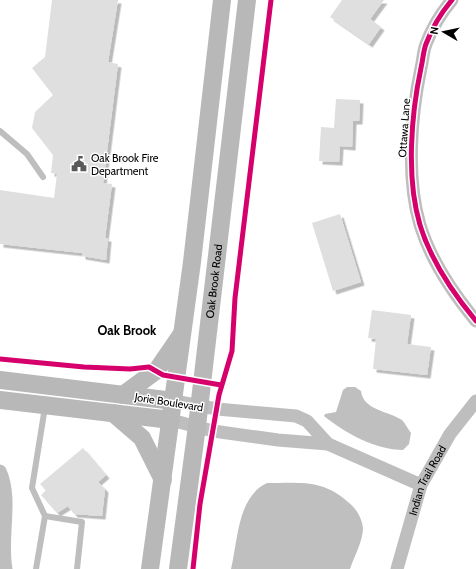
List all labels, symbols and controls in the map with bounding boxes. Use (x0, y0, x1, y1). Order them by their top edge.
north arrow (424, 12, 464, 52)
text: N (427, 25, 442, 35)
street label: Ottawa Lane (395, 98, 413, 158)
place label: Oak Brook Fire Department (91, 151, 159, 178)
public building icon: Oak Brook Fire Department (70, 155, 88, 173)
street label: Oak Brook Road (203, 244, 225, 319)
district label: Oak Brook (98, 322, 157, 338)
street label: Jorie Boulevard (133, 390, 204, 414)
street label: Indian Trail Road (406, 443, 449, 517)

